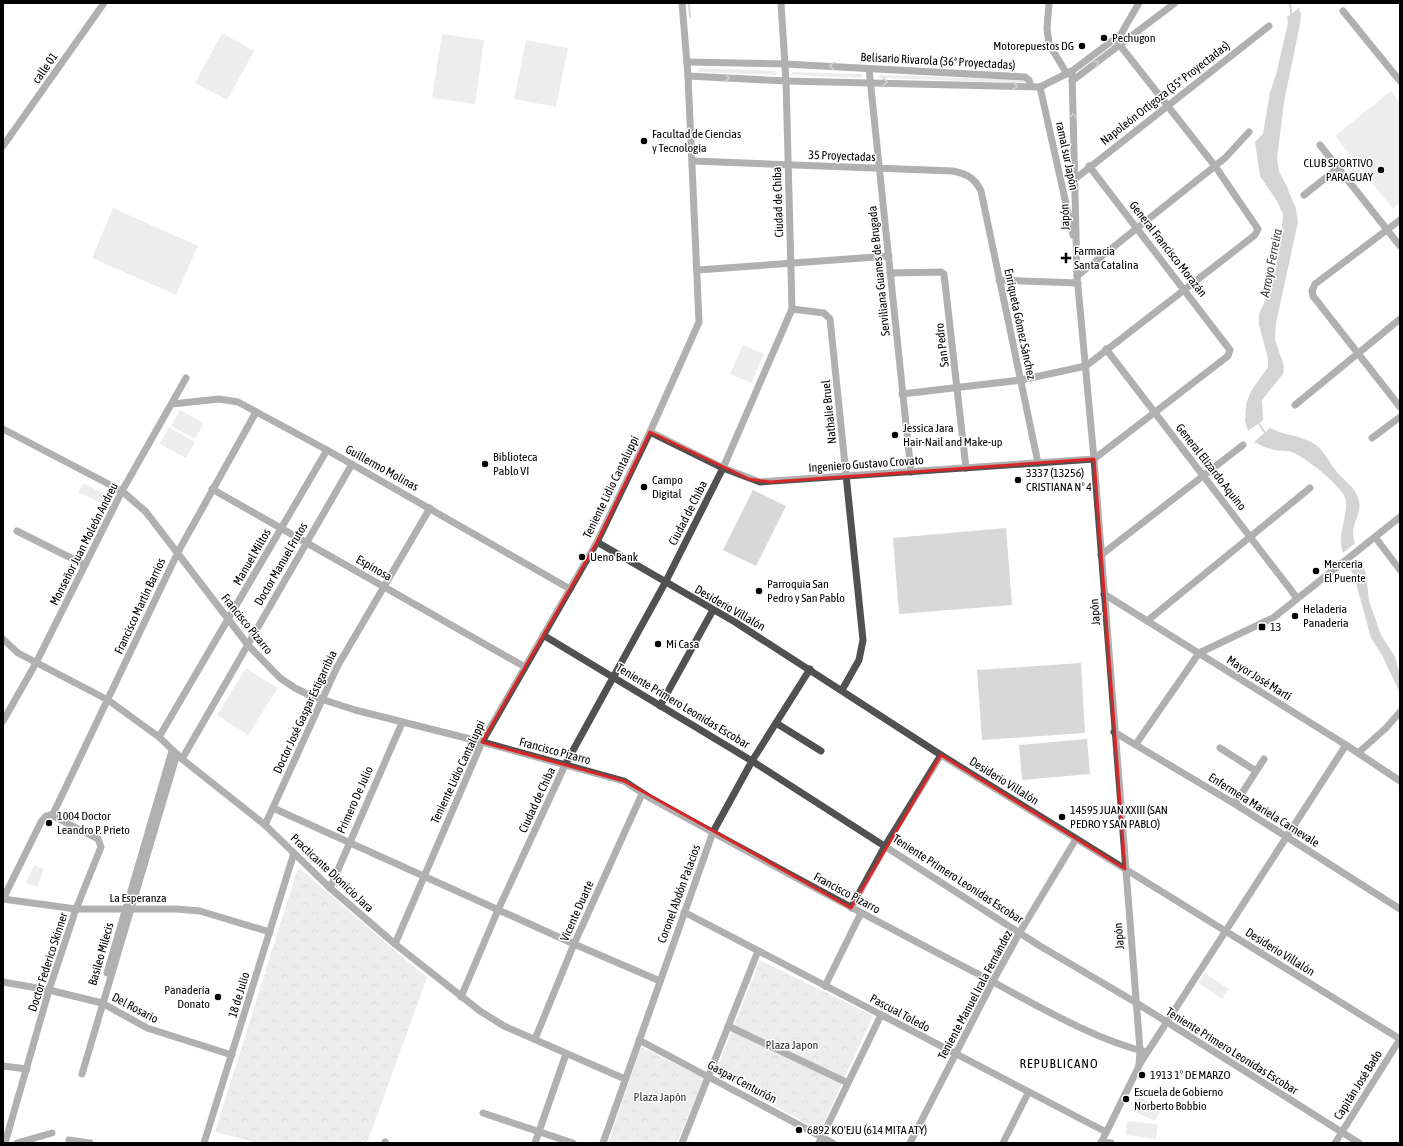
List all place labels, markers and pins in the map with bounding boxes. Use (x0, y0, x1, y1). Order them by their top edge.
place label: Pechugon (1112, 31, 1156, 45)
marker: Pechugon (1099, 33, 1109, 43)
place label: Motorepuestos DG (993, 39, 1074, 53)
marker: Motorepuestos DG (1077, 41, 1087, 51)
place label: Facultad de Ciencias y Tecnología (652, 127, 741, 155)
marker: Facultad de Ciencias y Tecnología (639, 136, 649, 146)
place label: CLUB SPORTIVO PARAGUAY (1304, 156, 1374, 184)
marker: CLUB SPORTIVO PARAGUAY (1376, 165, 1386, 175)
place label: Farmacia Santa Catalina (1074, 244, 1138, 272)
marker: Farmacia Santa Catalina (1061, 253, 1071, 263)
place label: Jessica Jara Hair-Nail and Make-up (903, 421, 1003, 449)
marker: Jessica Jara Hair-Nail and Make-up (890, 430, 900, 440)
place label: Biblioteca Pablo VI (493, 450, 537, 478)
marker: Biblioteca Pablo VI (480, 459, 490, 469)
place label: 3337 (13256) CRISTIANA Nº 4 (1026, 466, 1092, 494)
place label: Campo Digital (652, 473, 683, 501)
marker: 3337 (13256) CRISTIANA Nº 4 (1013, 475, 1023, 485)
marker: Campo Digital (639, 482, 649, 492)
place label: Ueno Bank (590, 550, 639, 564)
marker: Ueno Bank (577, 552, 587, 562)
place label: Merceria El Puente (1324, 557, 1366, 585)
marker: Merceria El Puente (1311, 566, 1321, 576)
place label: Parroquia San Pedro y San Pablo (767, 577, 845, 605)
marker: Parroquia San Pedro y San Pablo (754, 586, 764, 596)
place label: Heladeria Panaderia (1303, 602, 1349, 630)
marker: Heladeria Panaderia (1290, 611, 1300, 621)
place label: 13 (1270, 620, 1281, 634)
marker: 13 (1257, 622, 1267, 632)
place label: Mi Casa (666, 637, 699, 651)
marker: Mi Casa (653, 639, 663, 649)
place label: 14595 JUAN XXIII (SAN PEDRO Y SAN PABLO) (1070, 803, 1168, 831)
place label: 1004 Doctor Leandro P. Prieto (57, 809, 130, 837)
marker: 14595 JUAN XXIII (SAN PEDRO Y SAN PABLO) (1057, 812, 1067, 822)
marker: 1004 Doctor Leandro P. Prieto (44, 818, 54, 828)
place label: Panadería Donato (164, 983, 210, 1011)
marker: Panadería Donato (213, 992, 223, 1002)
place label: 1913 1º DE MARZO (1150, 1068, 1231, 1082)
marker: 1913 1º DE MARZO (1137, 1070, 1147, 1080)
place label: Escuela de Gobierno Norberto Bobbio (1134, 1085, 1223, 1113)
marker: Escuela de Gobierno Norberto Bobbio (1121, 1094, 1131, 1104)
place label: 6892 KO'EJU (614 MITA ATY) (807, 1123, 927, 1137)
marker: 6892 KO'EJU (614 MITA ATY) (794, 1125, 804, 1135)

